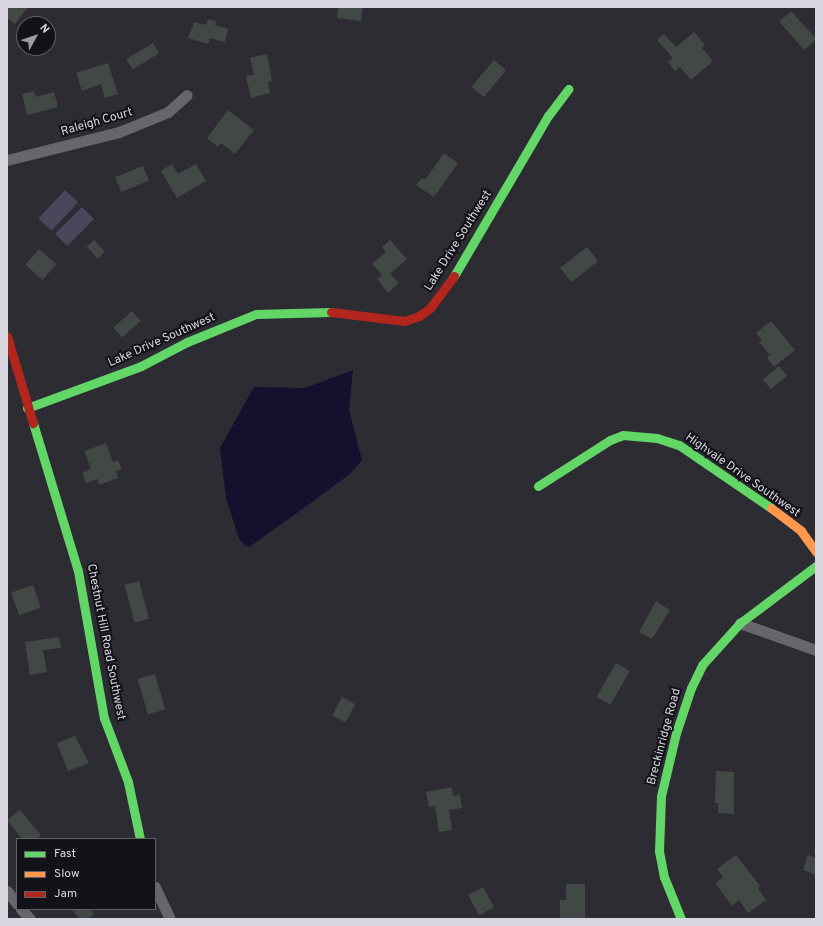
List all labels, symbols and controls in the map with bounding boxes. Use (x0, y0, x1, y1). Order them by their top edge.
north arrow (16, 16, 56, 56)
text: N (37, 21, 52, 36)
street label: Raleigh Court (59, 106, 135, 140)
street label: Lake Drive Southwest (422, 188, 496, 294)
street label: Lake Drive Southwest (106, 311, 218, 371)
street label: Highvale Drive Southwest (682, 431, 802, 521)
street label: Chestnut Hill Road Southwest (83, 563, 127, 721)
street label: Breckinridge Road (645, 687, 685, 787)
legend (16, 838, 156, 910)
text: Fast (54, 846, 76, 862)
text: Slow (54, 866, 80, 882)
text: Jam (54, 886, 77, 902)

